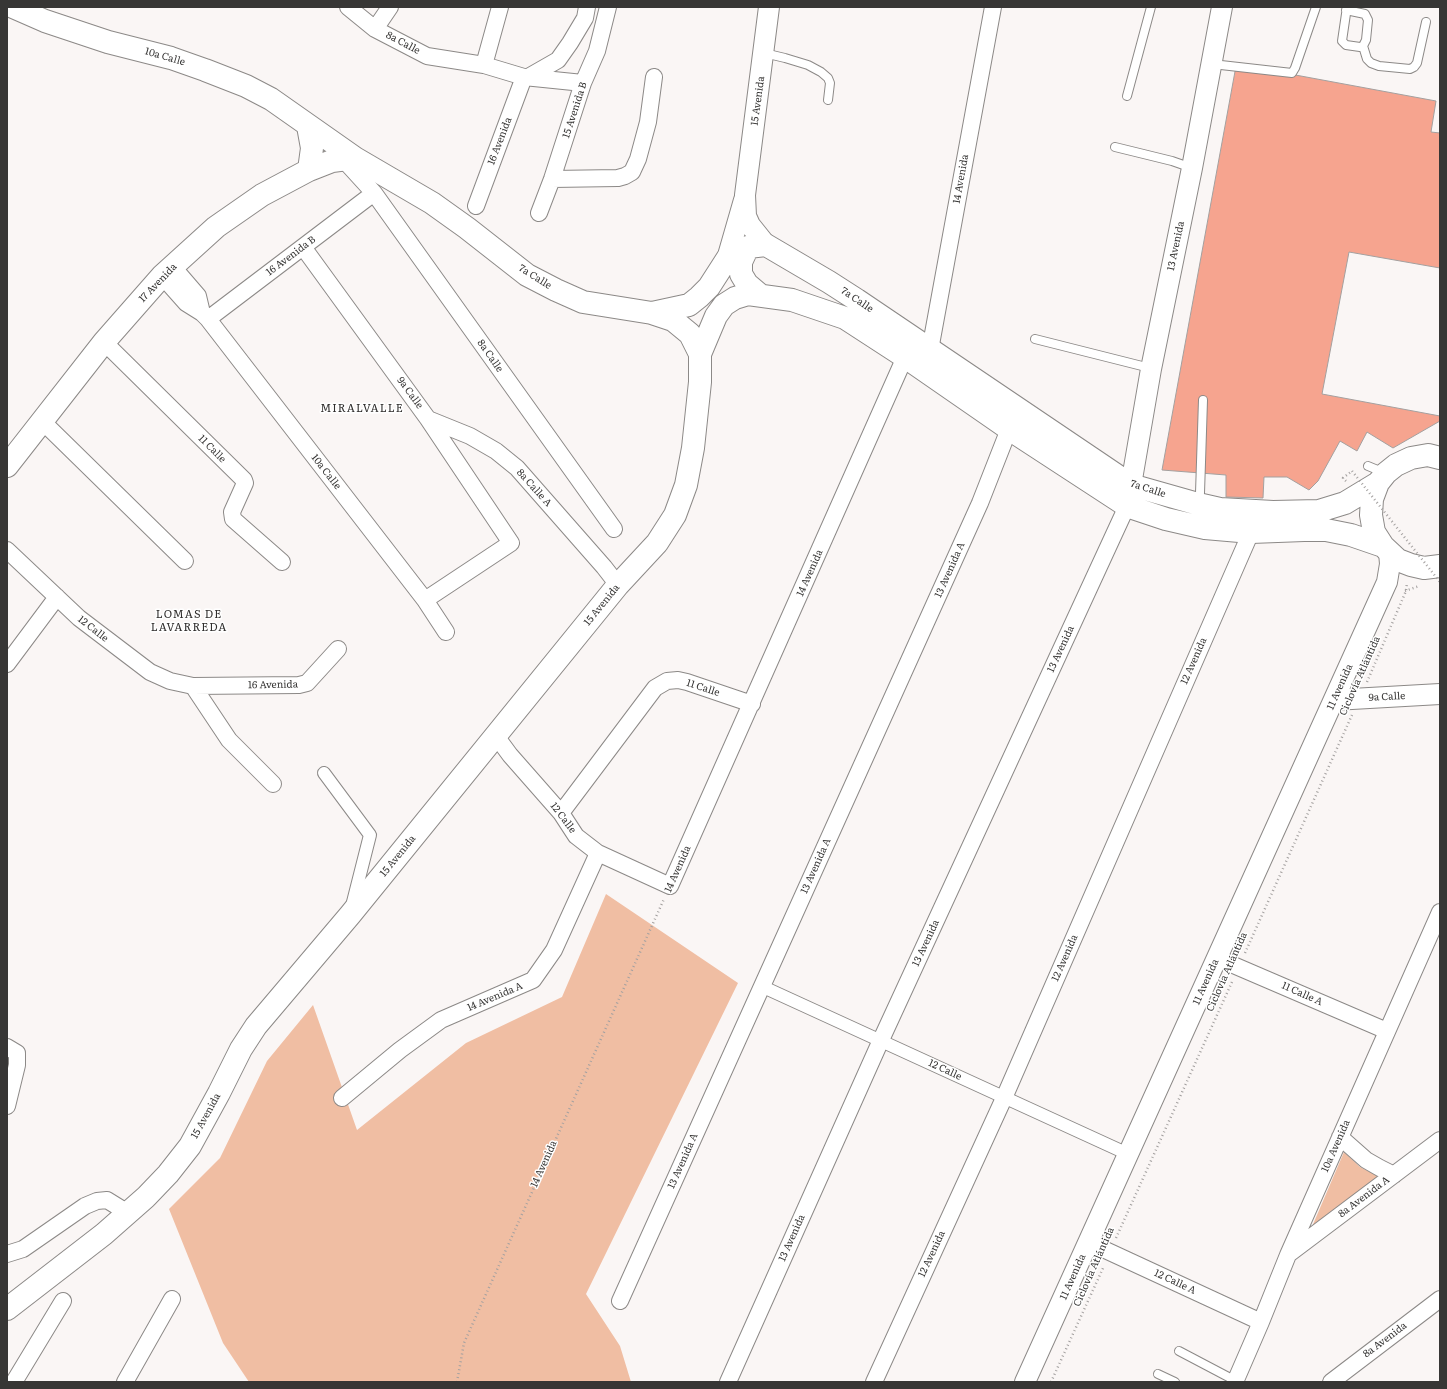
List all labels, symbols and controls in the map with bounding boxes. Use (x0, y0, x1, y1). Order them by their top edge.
street label: 8a Calle (384, 29, 422, 57)
street label: 10a Calle (143, 46, 187, 68)
street label: 15 Avenida (749, 75, 767, 127)
street label: 15 Avenida B (560, 80, 590, 140)
street label: 16 Avenida (485, 115, 515, 167)
street label: 14 Avenida (951, 153, 971, 205)
street label: 13 Avenida (1165, 220, 1187, 272)
street label: 16 Avenida B (264, 234, 318, 278)
street label: 17 Avenida (136, 261, 180, 305)
street label: 7a Calle (516, 262, 554, 292)
street label: 7a Calle (839, 285, 875, 315)
street label: 8a Calle (474, 337, 506, 375)
street label: 9a Calle (394, 375, 426, 411)
district label: MIRALVALLE (320, 402, 404, 416)
street label: 11 Calle (196, 433, 228, 465)
street label: 10a Calle (309, 452, 343, 492)
street label: 8a Calle A (514, 467, 554, 509)
street label: 7a Calle (1129, 478, 1167, 500)
street label: 13 Avenida A (932, 540, 968, 600)
street label: 14 Avenida (794, 548, 826, 598)
street label: 15 Avenida (582, 582, 622, 628)
district label: LOMAS DE LAVARREDA (151, 608, 227, 634)
street label: 12 Calle (75, 613, 111, 645)
street label: 13 Avenida (1045, 624, 1077, 674)
street label: Ciclovía Atlántida (1337, 634, 1383, 718)
street label: 12 Avenida (1178, 636, 1210, 686)
street label: 11 Avenida (1325, 662, 1355, 712)
street label: 11 Calle (685, 677, 721, 699)
street label: 16 Avenida (248, 679, 298, 691)
street label: 9a Calle (1368, 690, 1406, 704)
street label: 12 Calle (548, 800, 578, 836)
street label: 15 Avenida (378, 833, 418, 879)
street label: 13 Avenida A (798, 836, 834, 896)
street label: 14 Avenida (662, 844, 694, 894)
street label: 13 Avenida (910, 918, 942, 968)
street label: Ciclovía Atlántida (1204, 930, 1250, 1014)
street label: 12 Avenida (1049, 933, 1081, 983)
street label: 11 Avenida (1191, 957, 1221, 1007)
street label: 14 Avenida A (465, 980, 525, 1014)
street label: 11 Calle A (1280, 980, 1324, 1008)
street label: 12 Calle (927, 1057, 963, 1083)
street label: 15 Avenida (189, 1091, 223, 1141)
street label: 10a Avenida (1319, 1118, 1353, 1174)
street label: 13 Avenida A (665, 1131, 701, 1191)
street label: 14 Avenida (528, 1139, 560, 1189)
street label: 8a Avenida A (1336, 1174, 1392, 1220)
street label: 13 Avenida (776, 1213, 808, 1263)
street label: Ciclovía Atlántida (1071, 1225, 1117, 1309)
street label: 12 Avenida (916, 1229, 948, 1279)
street label: 11 Avenida (1058, 1252, 1088, 1302)
street label: 12 Calle A (1152, 1267, 1198, 1297)
street label: 8a Avenida (1361, 1320, 1409, 1360)

